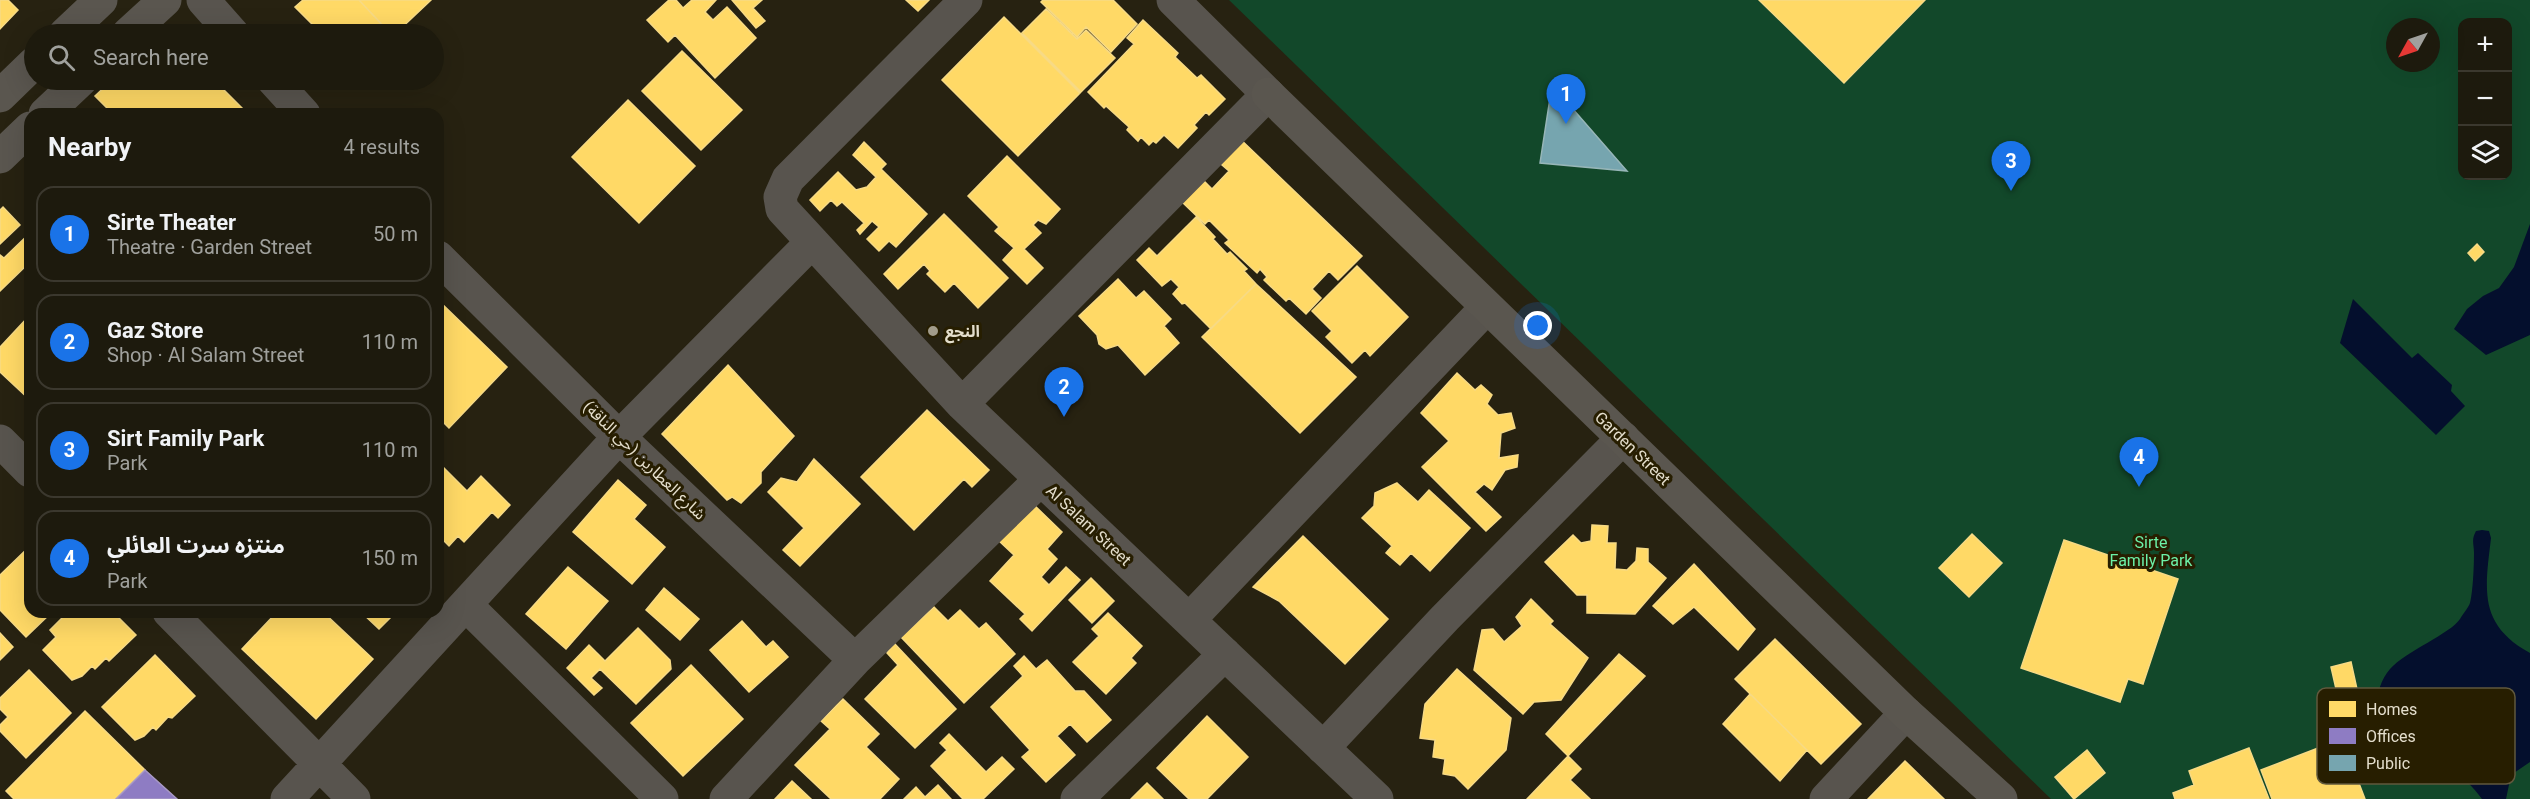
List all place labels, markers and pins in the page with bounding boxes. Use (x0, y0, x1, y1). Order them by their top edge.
pin: 1 (1546, 74, 1586, 124)
pin: 3 (1992, 142, 2030, 191)
place label: النجع (945, 322, 980, 344)
marker: النجع (926, 324, 940, 338)
pin: 2 (1044, 368, 1084, 417)
pin: 4 (2120, 438, 2158, 487)

